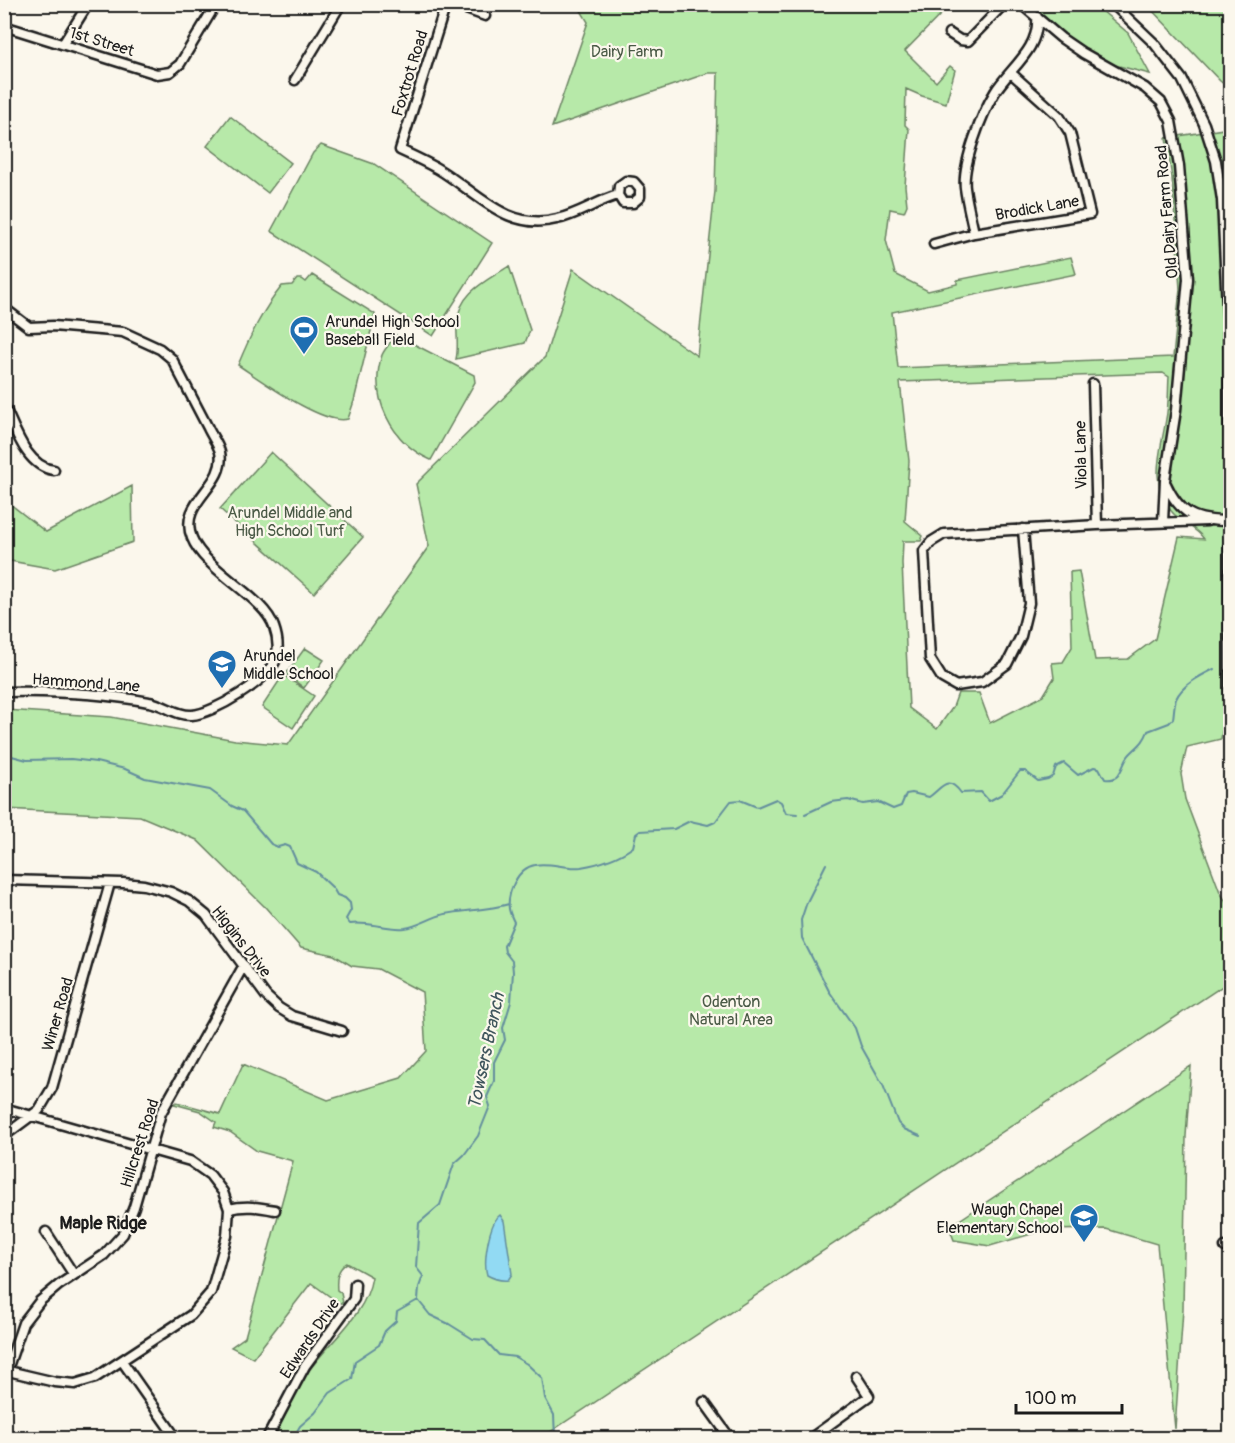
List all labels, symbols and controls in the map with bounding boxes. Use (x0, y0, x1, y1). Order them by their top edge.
street label: 1st Street (67, 23, 137, 61)
street label: Foxtrot Road (387, 28, 432, 119)
park label: Dairy Farm (591, 42, 663, 62)
street label: Old Dairy Farm Road (1151, 144, 1183, 280)
street label: Brodick Lane (994, 191, 1081, 225)
place label: Arundel High School Baseball Field (325, 312, 459, 350)
sports icon: Arundel High School Baseball Field (288, 314, 320, 356)
street label: Viola Lane (1070, 420, 1092, 489)
park label: Arundel Middle and High School Turf (227, 503, 353, 541)
place label: Arundel Middle School (243, 646, 334, 684)
school or university icon: Arundel Middle School (206, 648, 238, 690)
street label: Hammond Lane (32, 669, 140, 697)
street label: Higgins Drive (207, 902, 275, 981)
street label: Winer Road (38, 975, 78, 1053)
water label: Towsers Branch (463, 989, 510, 1111)
park label: Odenton Natural Area (689, 992, 773, 1030)
street label: Hillcrest Road (116, 1096, 164, 1190)
place label: Waugh Chapel Elementary School (937, 1200, 1063, 1238)
school or university icon: Waugh Chapel Elementary School (1068, 1202, 1100, 1244)
district label: Maple Ridge (59, 1212, 148, 1235)
street label: Edwards Drive (276, 1295, 344, 1382)
scale bar (1016, 1377, 1122, 1415)
text: 100 m (1025, 1387, 1077, 1410)

